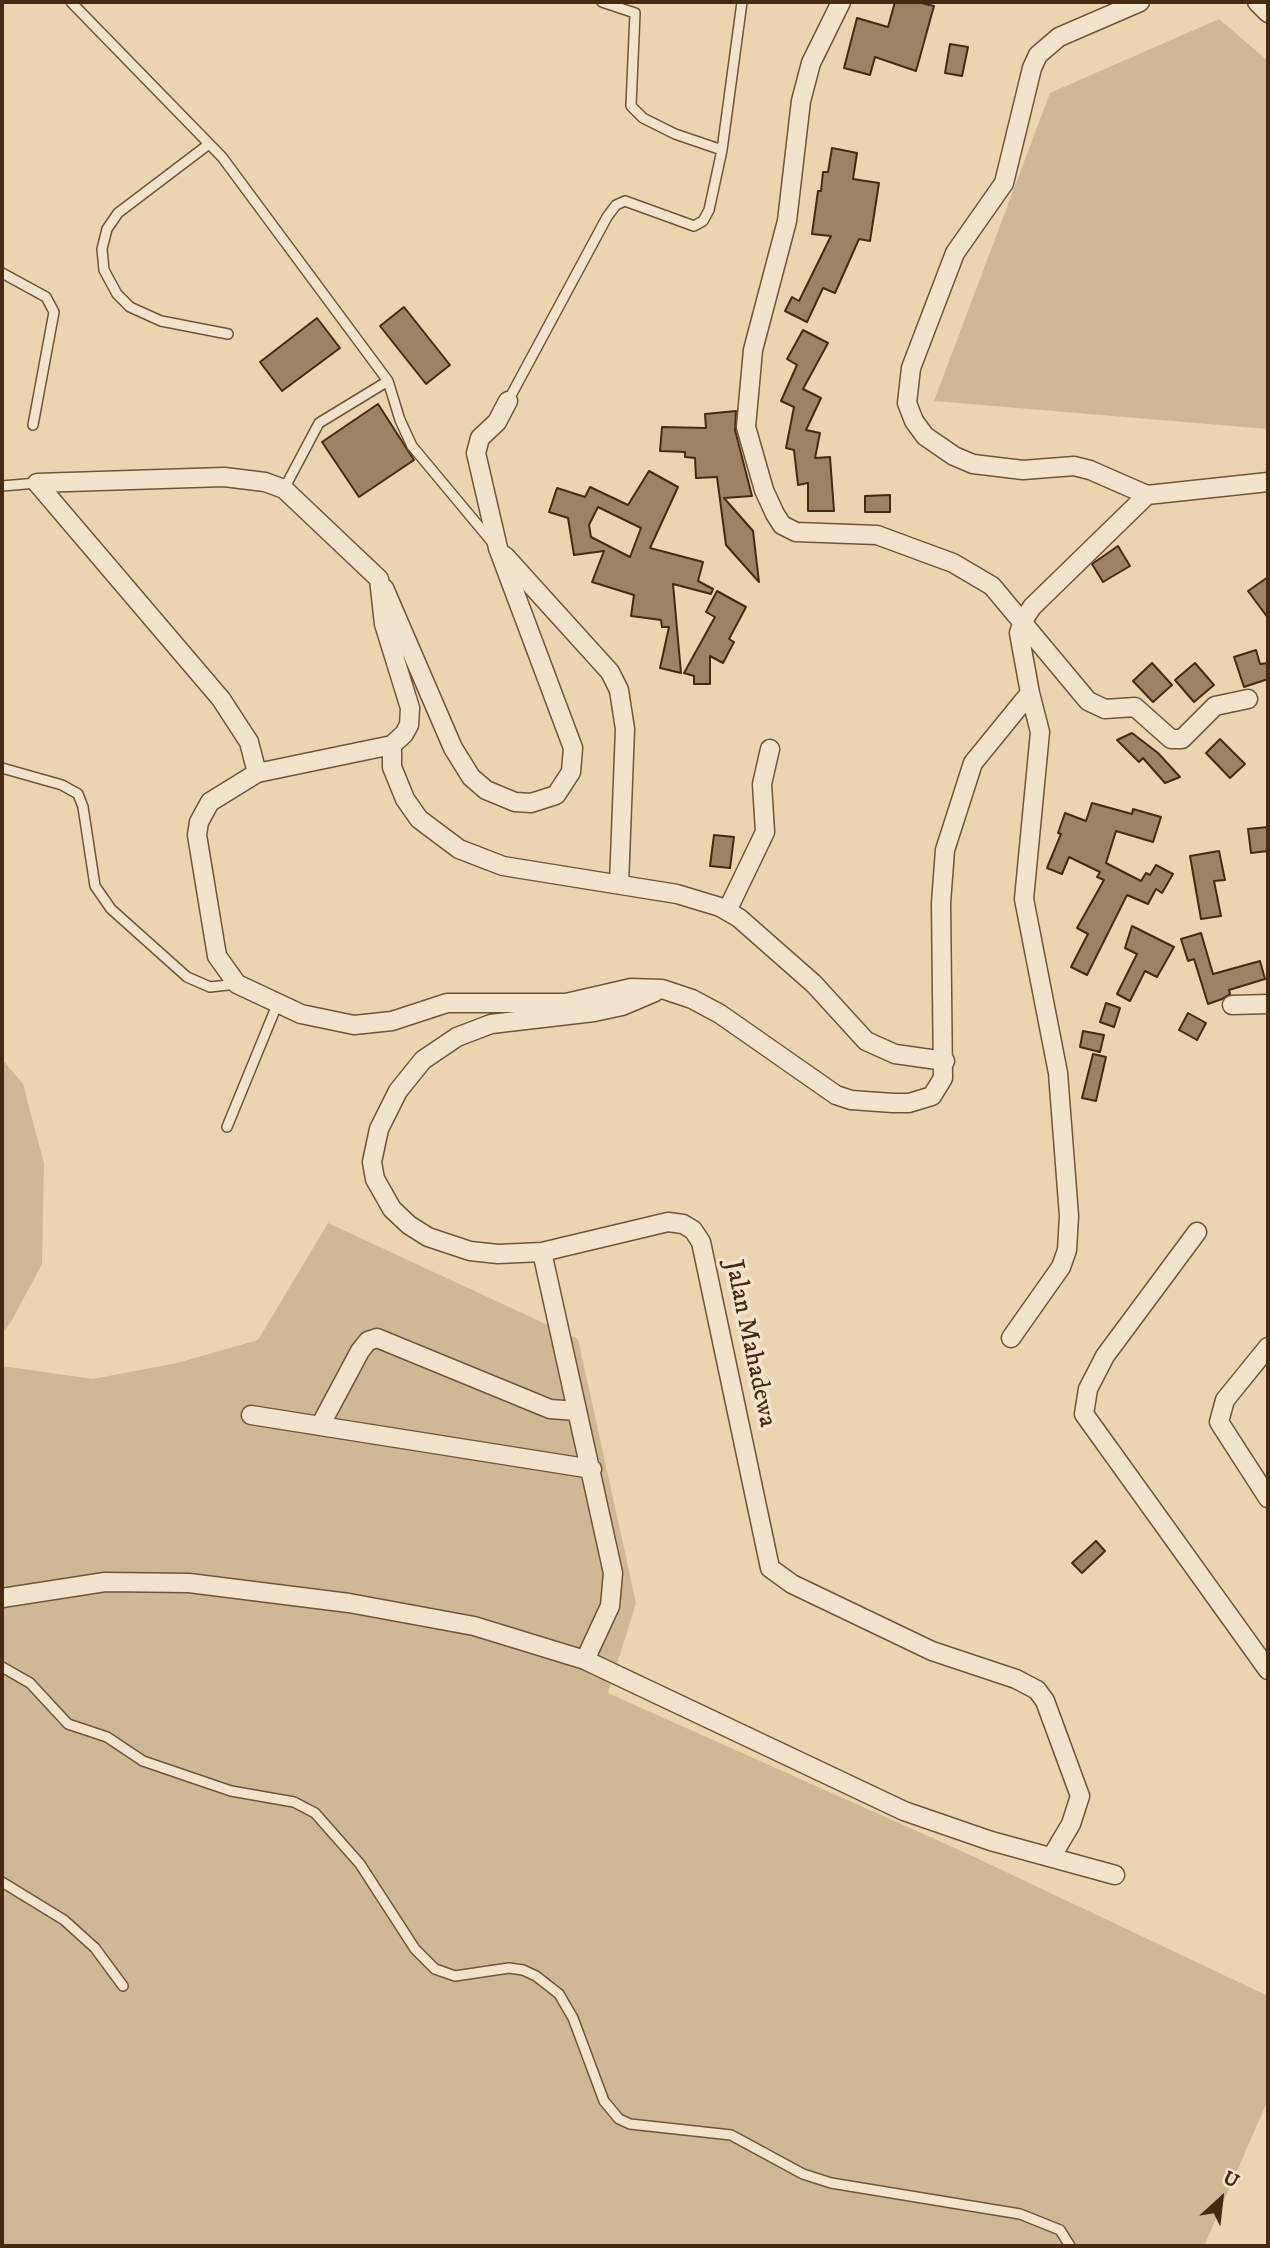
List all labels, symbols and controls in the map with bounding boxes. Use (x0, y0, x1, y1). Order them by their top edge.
street label: Jalan Mahadewa (716, 1258, 782, 1430)
north arrow (1186, 2164, 1256, 2234)
text: U (1219, 2166, 1243, 2193)

